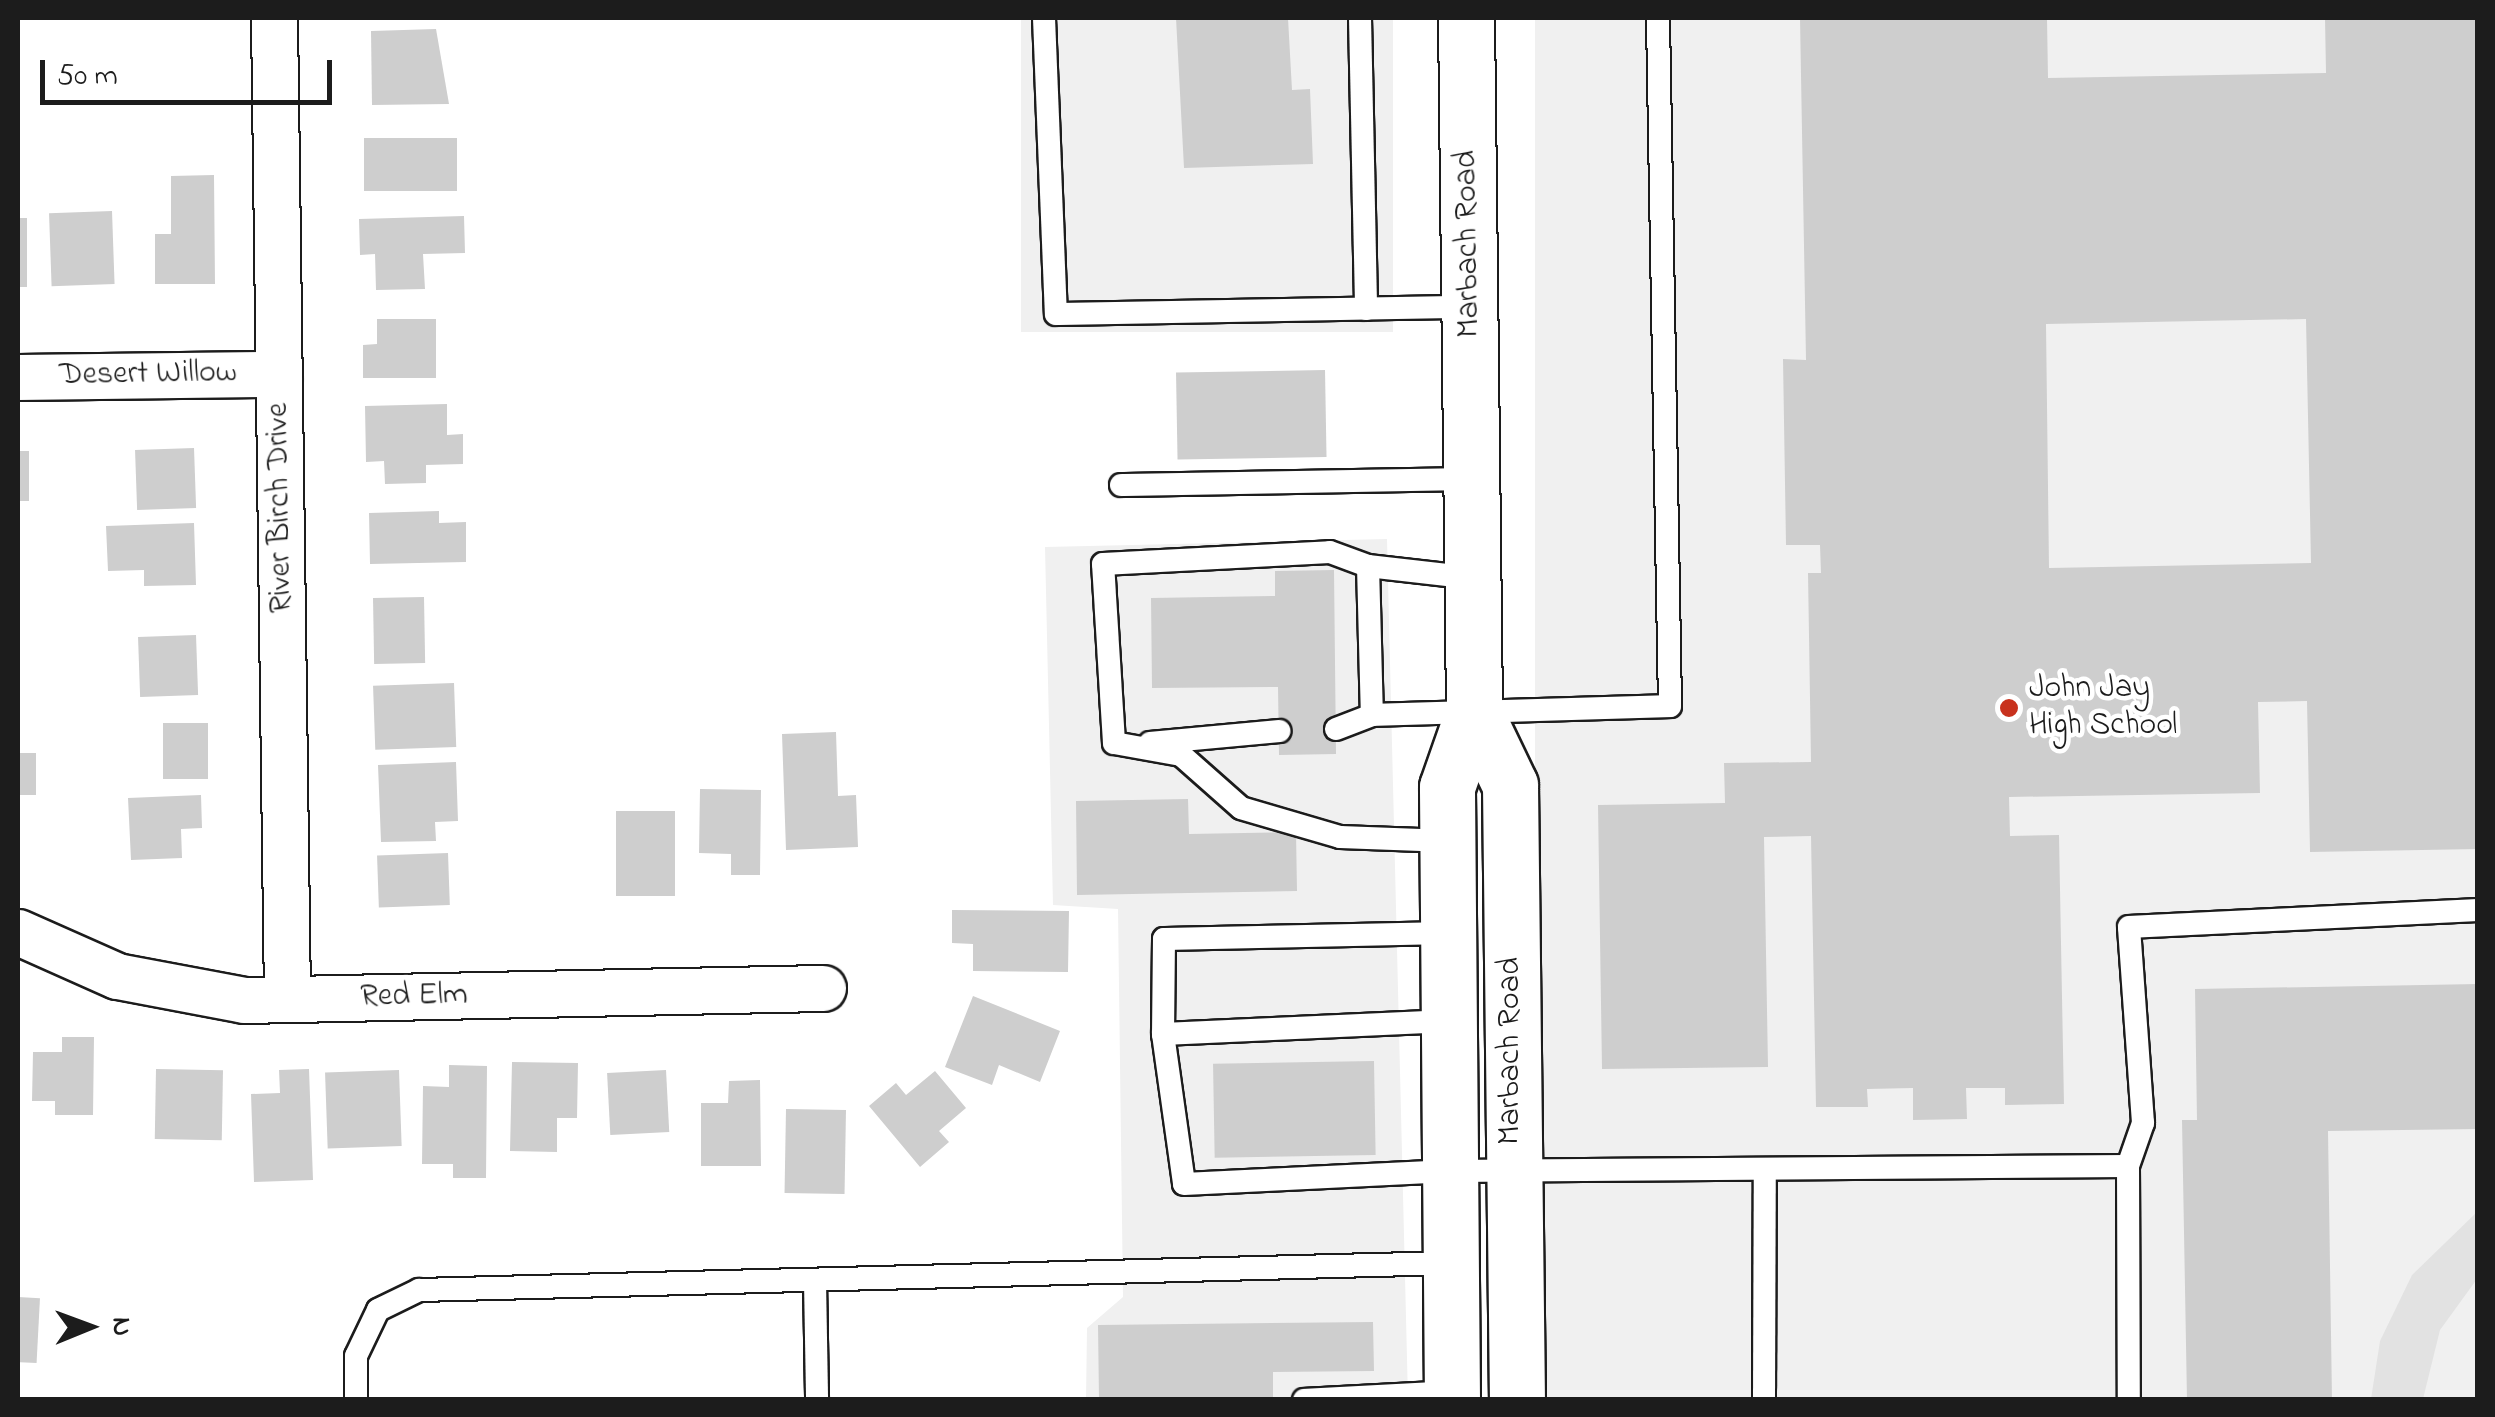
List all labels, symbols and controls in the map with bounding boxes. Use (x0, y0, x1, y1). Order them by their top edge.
scale bar (45, 40, 338, 102)
text: 50 m (57, 55, 118, 99)
street label: Marbach Road (1448, 150, 1490, 338)
street label: Desert Willow (59, 354, 237, 396)
street label: River Birch Drive (260, 402, 302, 614)
place label: John Jay High School (2029, 671, 2177, 746)
marker: John Jay High School (1998, 697, 2020, 719)
street label: Marbach Road (1492, 957, 1530, 1145)
street label: Red Elm (360, 977, 468, 1017)
north arrow (40, 1277, 140, 1377)
text: N (100, 1317, 141, 1336)

